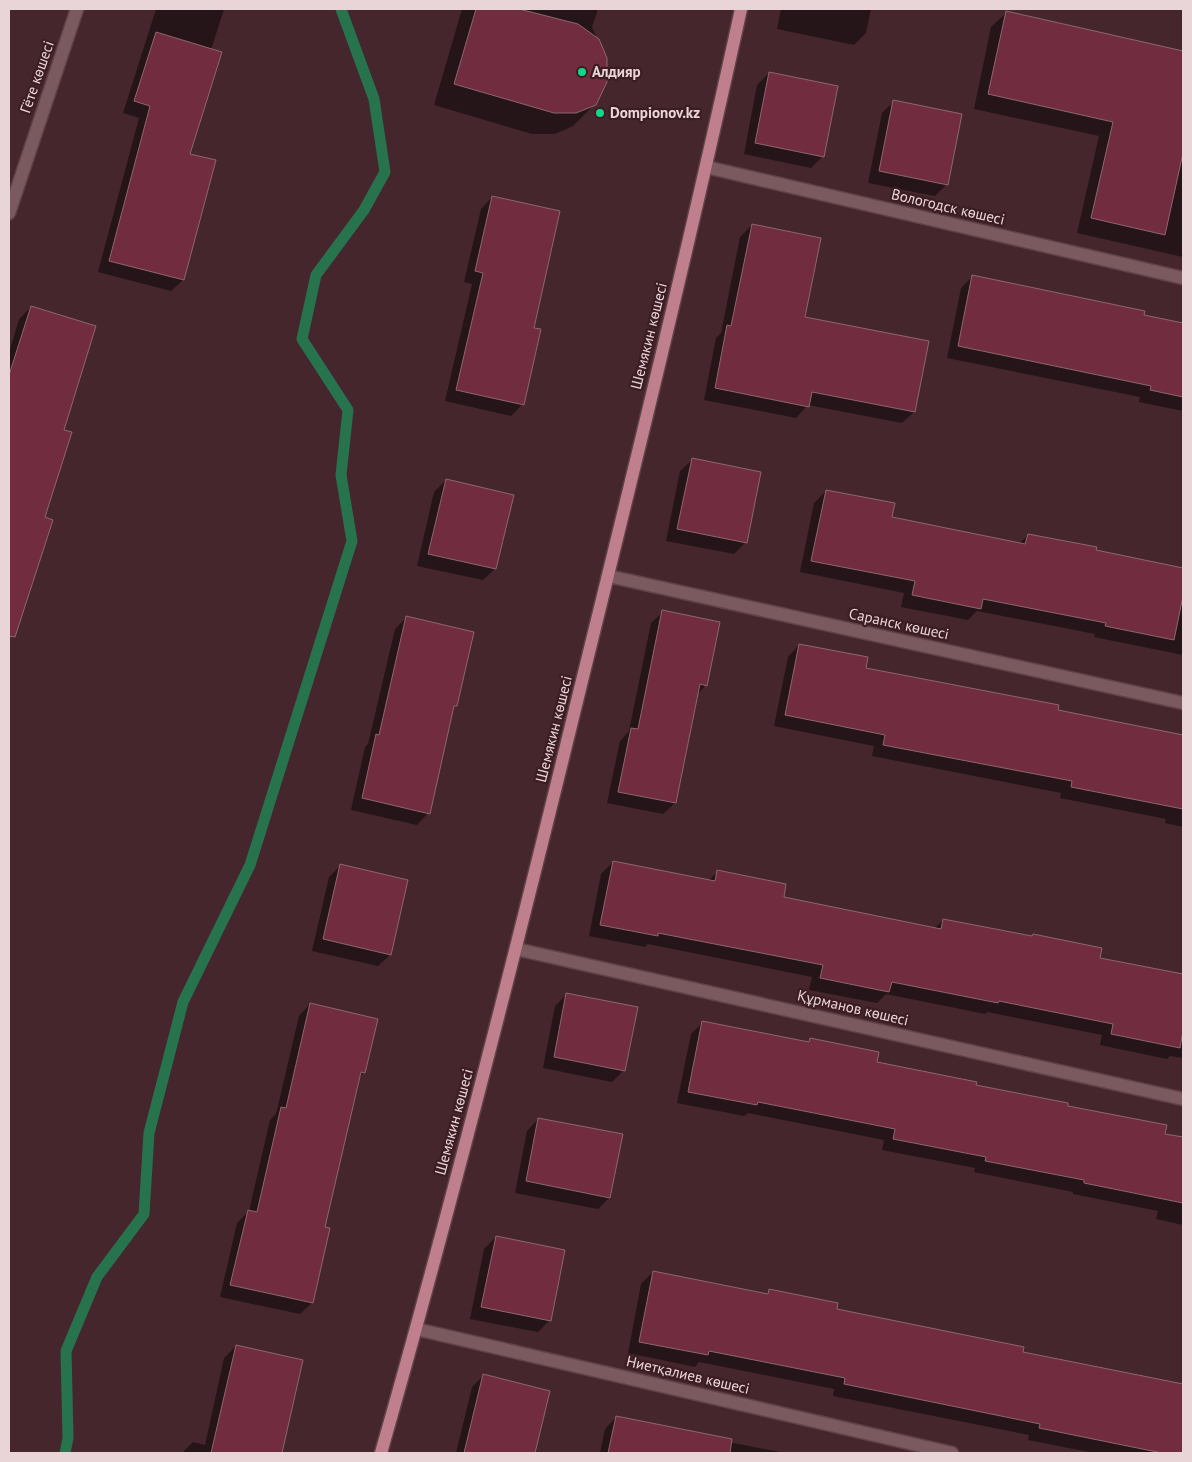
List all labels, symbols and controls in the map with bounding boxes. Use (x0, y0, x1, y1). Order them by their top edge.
street label: Гёте көшесі (15, 38, 58, 116)
place label: Алдияр (592, 62, 641, 81)
marker: Алдияр (576, 66, 588, 78)
place label: Dompionov.kz (610, 103, 700, 122)
marker: Dompionov.kz (594, 107, 606, 119)
street label: Вологодск көшесі (890, 184, 1007, 229)
street label: Шемякин көшесі (626, 281, 671, 391)
street label: Саранск көшесі (847, 604, 951, 643)
street label: Шемякин көшесі (531, 674, 576, 784)
street label: Құрманов көшесі (796, 985, 911, 1030)
street label: Шемякин көшесі (430, 1067, 477, 1177)
street label: Ниетқалиев көшесі (625, 1351, 752, 1398)

